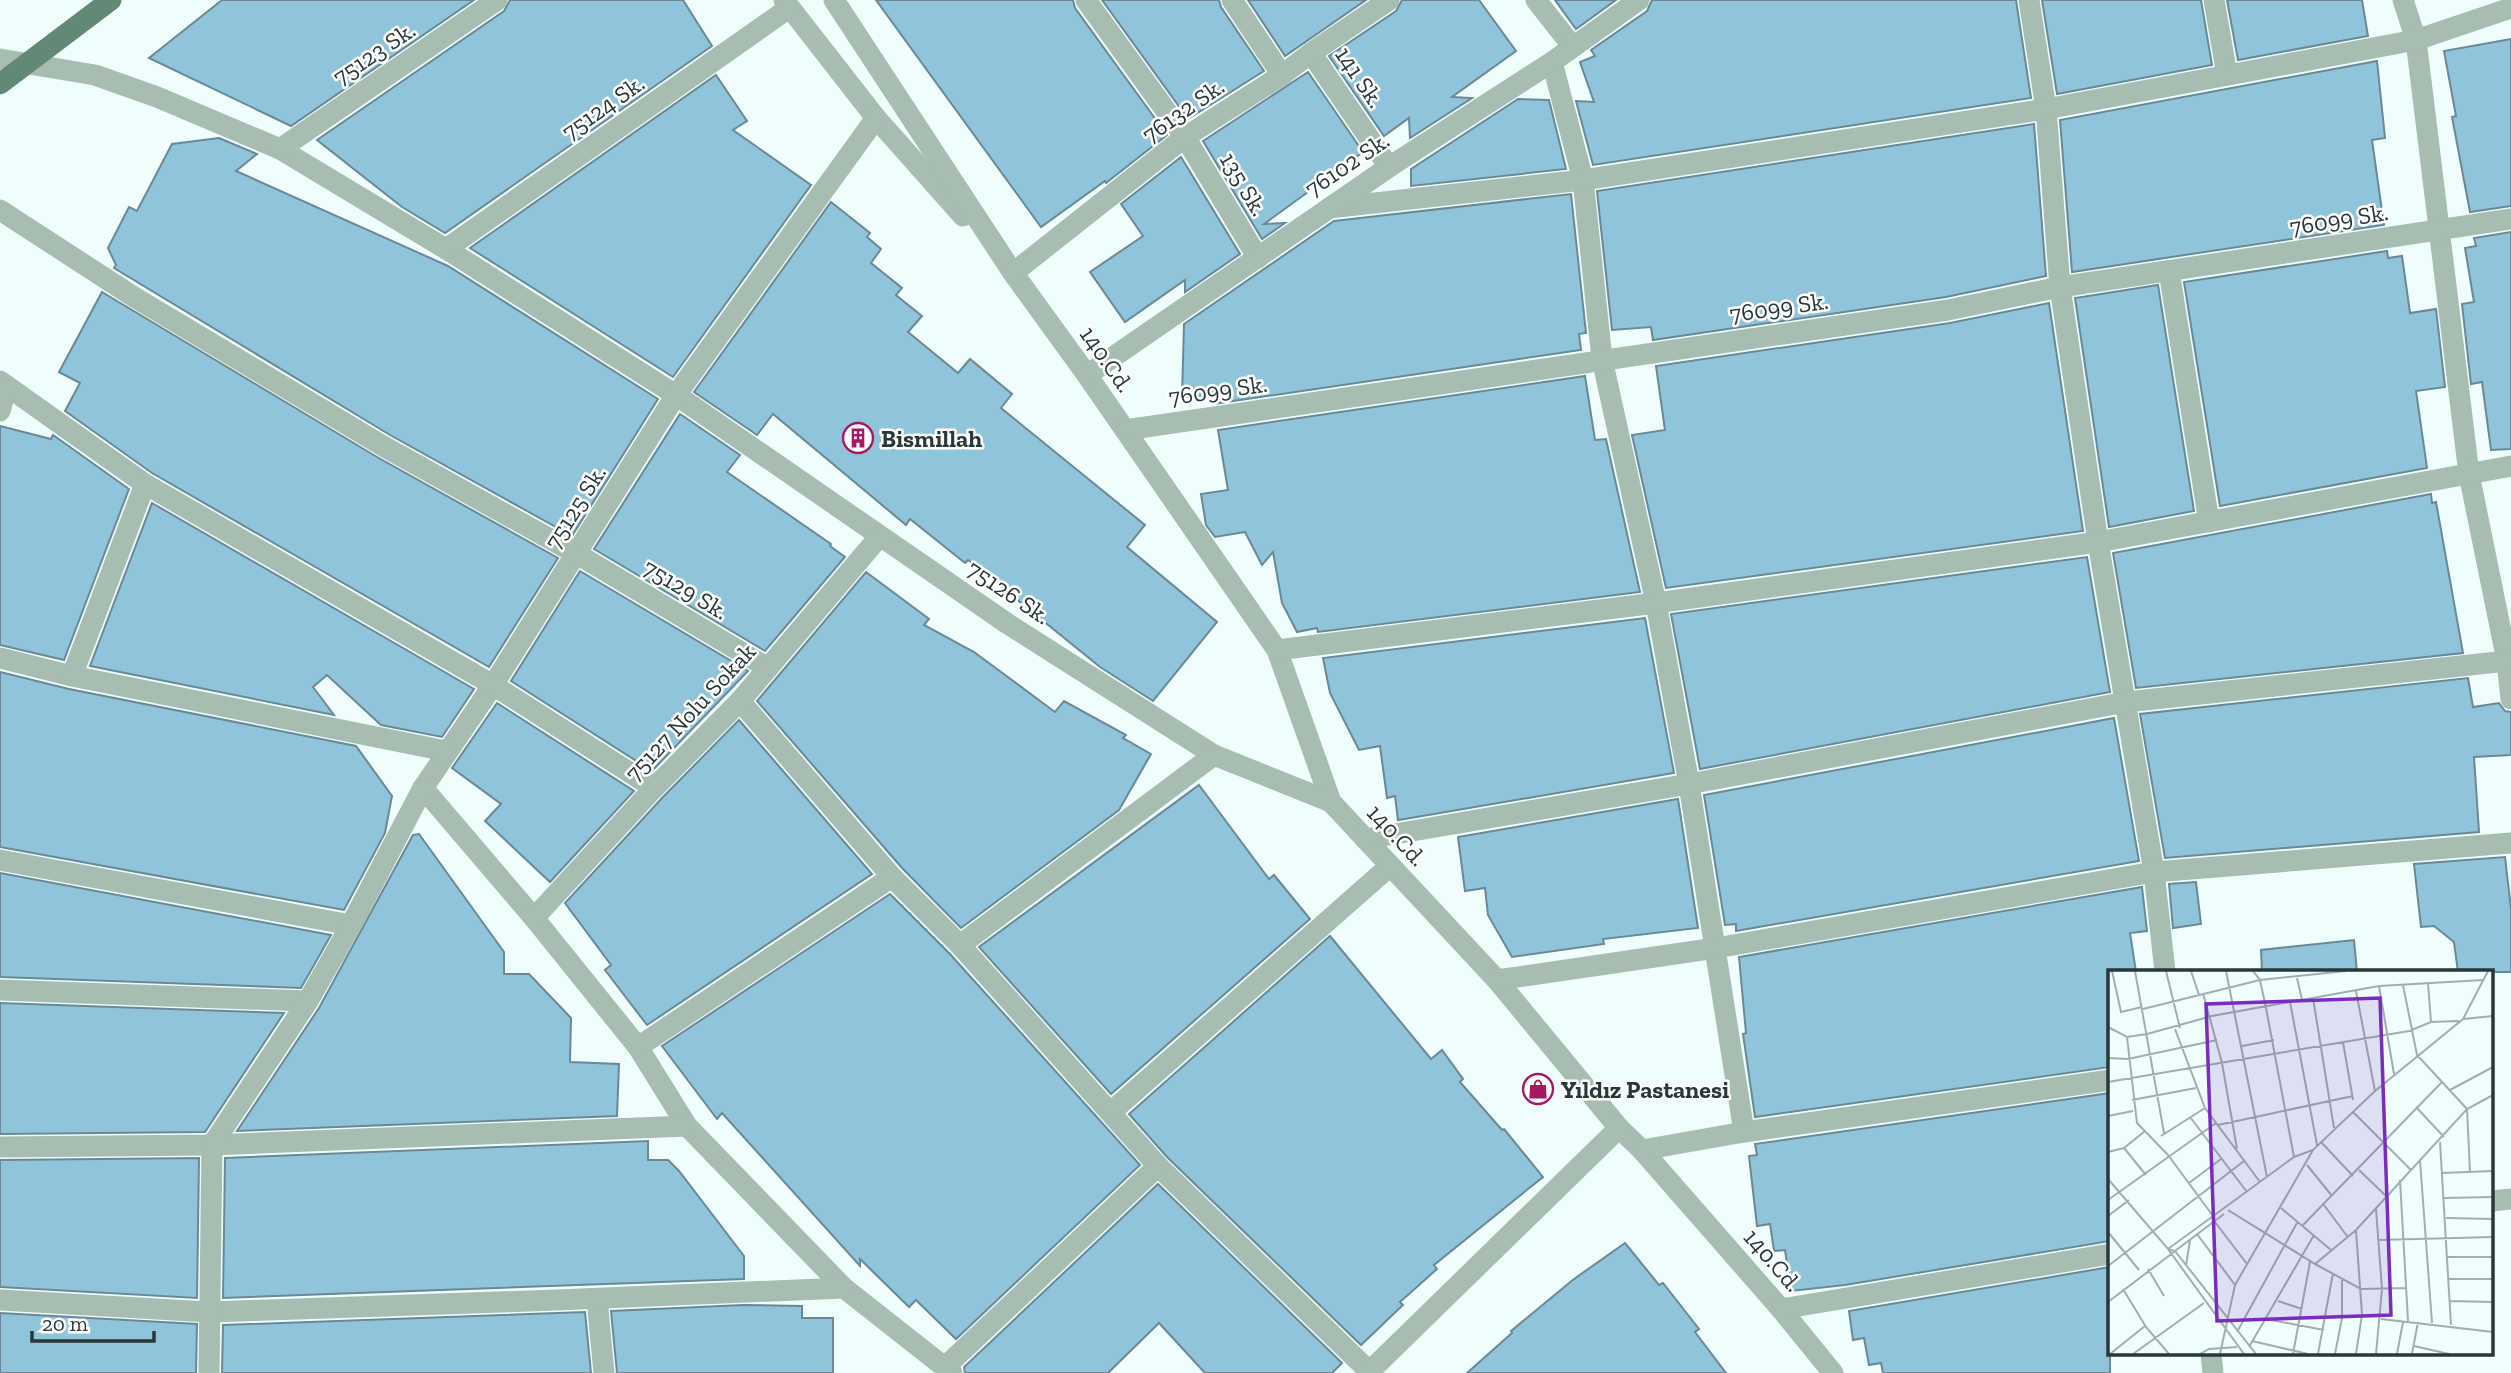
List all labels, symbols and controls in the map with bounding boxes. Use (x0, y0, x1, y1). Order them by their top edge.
street label: 75123 Sk. (327, 15, 421, 91)
street label: 141 Sk. (1329, 41, 1391, 113)
street label: 75124 Sk. (556, 68, 650, 146)
street label: 76132 Sk. (1137, 71, 1229, 149)
street label: 76102 Sk. (1299, 125, 1395, 203)
street label: 135 Sk. (1214, 147, 1274, 221)
street label: 76099 Sk. (2288, 197, 2390, 241)
street label: 76099 Sk. (1728, 286, 1830, 328)
street label: 140.Cd. (1074, 320, 1140, 398)
street label: 76099 Sk. (1167, 369, 1269, 411)
building icon: Bismillah (841, 421, 875, 455)
place label: Bismillah (881, 424, 982, 453)
street label: 75125 Sk. (538, 460, 612, 554)
street label: 75129 Sk. (638, 552, 734, 626)
street label: 75126 Sk. (962, 554, 1056, 630)
street label: 75127 Nolu Sokak (619, 637, 762, 787)
street label: 140.Cd. (1361, 798, 1433, 872)
inset map (2108, 970, 2494, 1356)
shop icon: Yıldız Pastanesi (1521, 1072, 1555, 1106)
place label: Yıldız Pastanesi (1561, 1075, 1729, 1104)
street label: 140.Cd. (1738, 1223, 1808, 1297)
scale bar (32, 1300, 154, 1344)
text: 20 m (42, 1311, 88, 1336)

